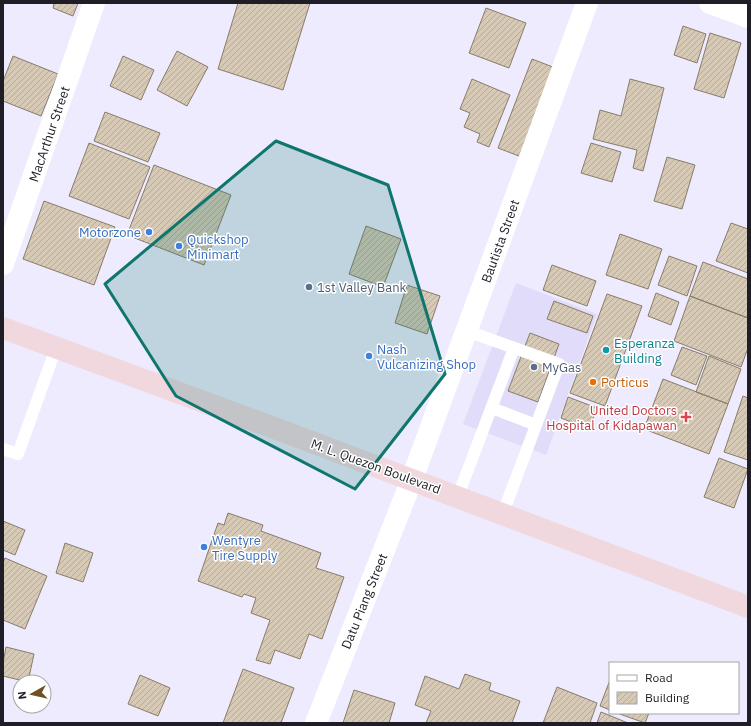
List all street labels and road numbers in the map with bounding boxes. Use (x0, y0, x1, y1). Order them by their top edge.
street label: MacArthur Street (25, 84, 74, 184)
street label: Bautista Street (478, 197, 523, 285)
street label: M. L. Quezon Boulevard (309, 435, 443, 498)
street label: Datu Piang Street (338, 551, 391, 652)

